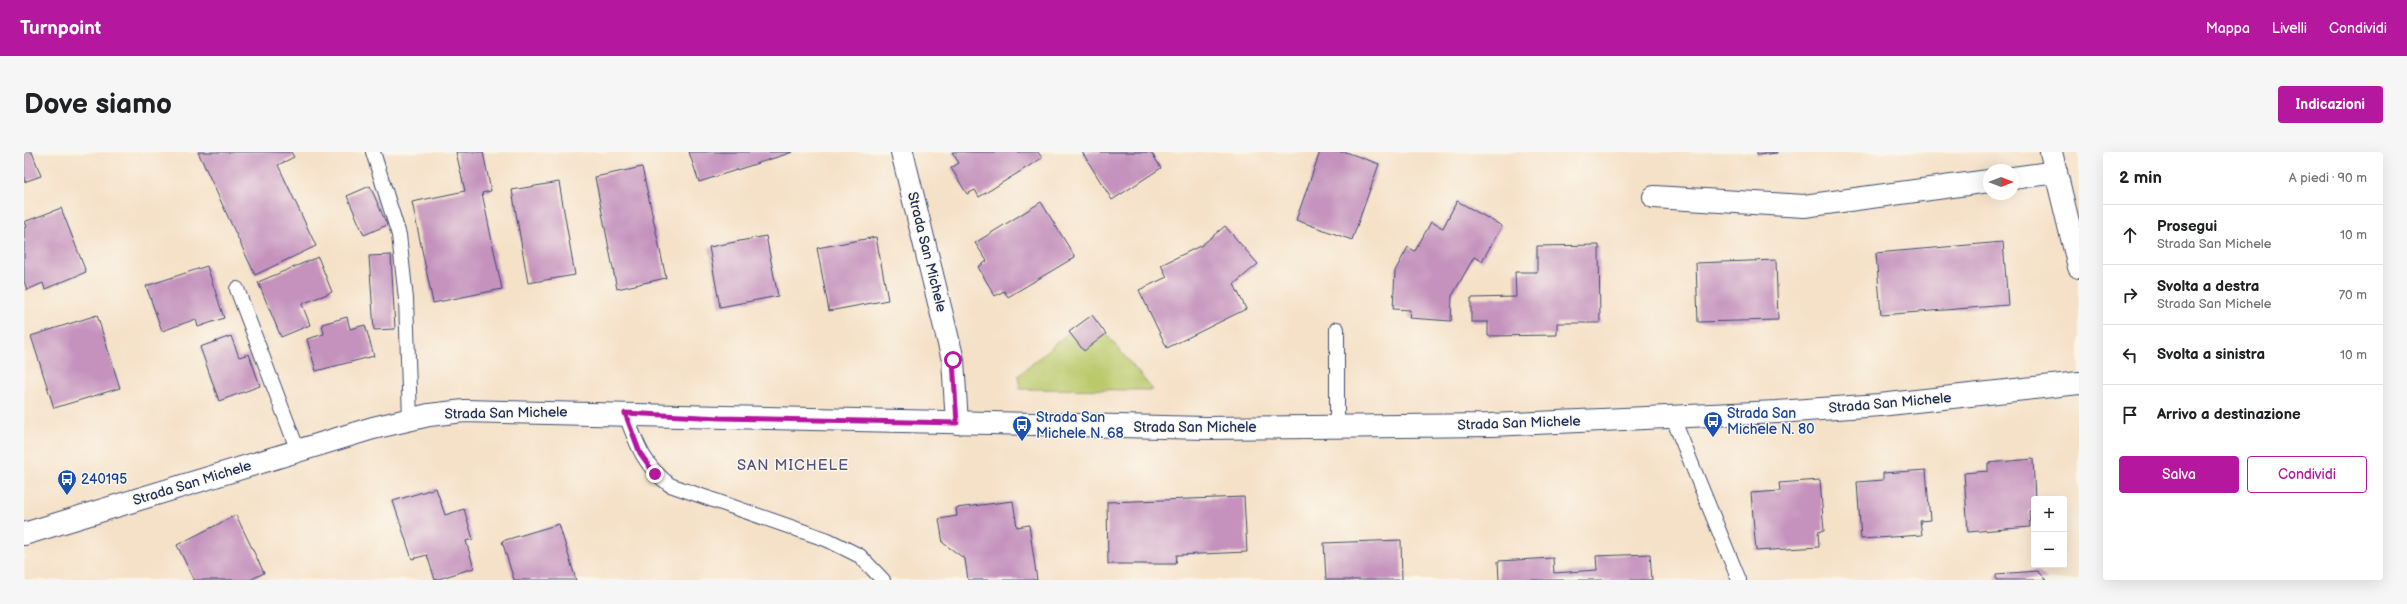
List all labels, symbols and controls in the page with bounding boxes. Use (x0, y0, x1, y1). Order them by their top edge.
text: Turnpoint (20, 17, 101, 40)
text: Mappa (2206, 20, 2250, 37)
text: Livelli (2272, 20, 2307, 37)
text: Condividi (2329, 20, 2387, 37)
button: Indicazioni (2278, 86, 2383, 123)
text: Dove siamo (24, 88, 172, 121)
north arrow (1983, 164, 2019, 200)
text: 2 min (2119, 168, 2162, 188)
text: A piedi · 90 m (2289, 170, 2367, 186)
street label: Strada San Michele (904, 190, 950, 314)
text: Prosegui (2157, 217, 2217, 236)
icon: ahead (2119, 224, 2141, 246)
text: 10 m (2340, 227, 2367, 243)
text: Strada San Michele (2157, 236, 2271, 252)
text: Svolta a destra (2157, 277, 2259, 296)
icon: right (2119, 284, 2141, 306)
text: 70 m (2339, 287, 2367, 303)
text: Strada San Michele (2157, 296, 2271, 312)
icon: left (2119, 344, 2141, 366)
text: Svolta a sinistra (2157, 345, 2265, 364)
text: 10 m (2340, 347, 2367, 363)
route start (944, 351, 962, 369)
street label: Strada San Michele (1828, 389, 1952, 417)
street label: Strada San Michele (444, 403, 568, 423)
icon: arrive (2119, 404, 2141, 426)
place label: Strada San Michele N. 80 (1727, 405, 1814, 438)
text: Arrivo a destinazione (2157, 405, 2301, 424)
place label: Strada San Michele N. 68 (1036, 409, 1124, 442)
bus stop icon: Strada San Michele N. 80 (1702, 410, 1724, 438)
street label: Strada San Michele (1457, 412, 1581, 434)
bus stop icon: Strada San Michele N. 68 (1011, 414, 1033, 442)
street label: Strada San Michele (1133, 419, 1257, 436)
district label: SAN MICHELE (737, 456, 849, 475)
button: Salva (2119, 456, 2239, 493)
button: Condividi (2247, 456, 2367, 493)
street label: Strada San Michele (131, 457, 253, 509)
route end (646, 465, 664, 483)
bus stop icon: 240195 (56, 468, 78, 496)
place label: 240195 (81, 471, 127, 488)
map controls (2031, 496, 2067, 568)
button: + (2031, 496, 2067, 532)
button: − (2031, 532, 2067, 568)

